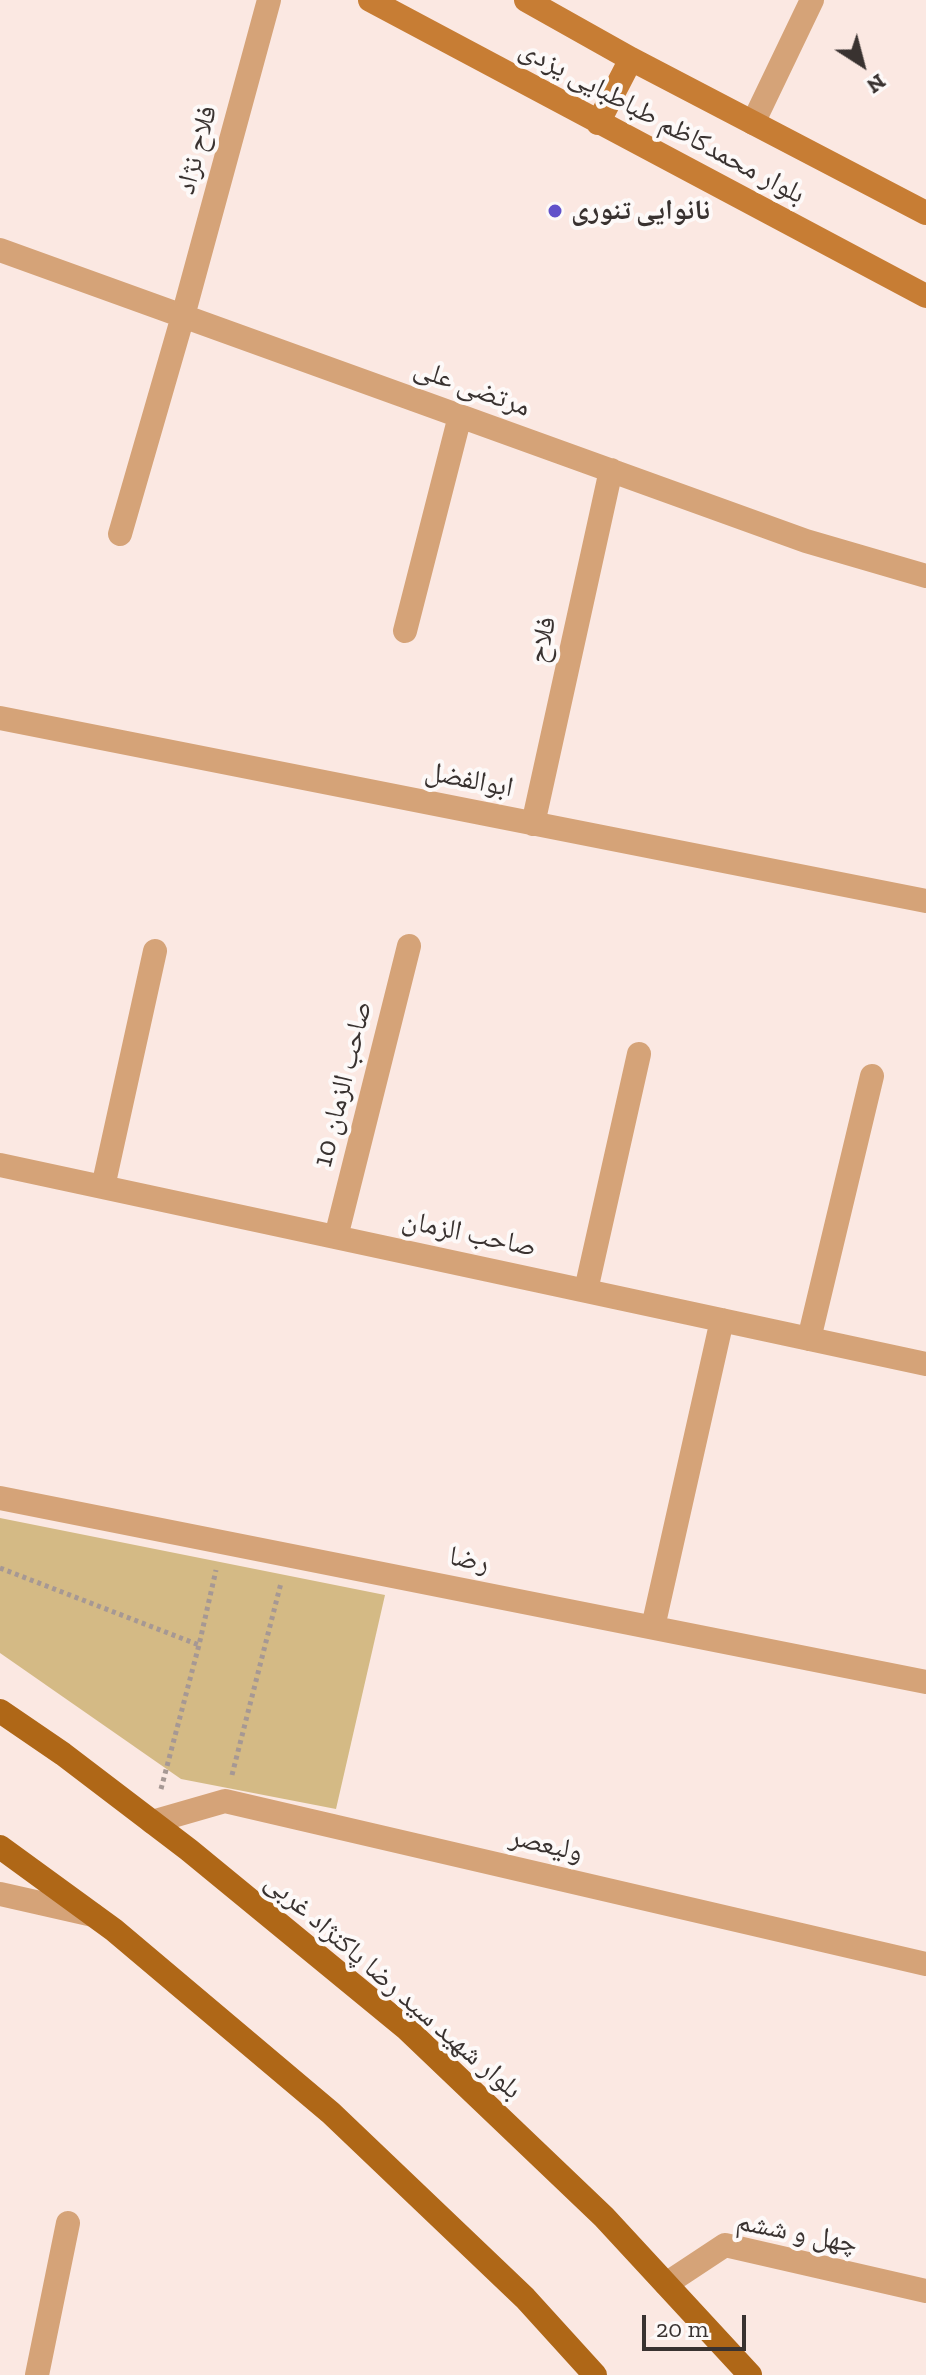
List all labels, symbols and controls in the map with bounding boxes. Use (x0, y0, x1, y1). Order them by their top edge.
north arrow (822, 24, 902, 104)
street label: بلوار محمدکاظم طباطبایی یزدی (513, 32, 811, 212)
text: N (862, 68, 891, 100)
street label: فلاح نژاد (169, 102, 225, 198)
place label: نانوایی تنوری (571, 194, 710, 228)
marker: نانوایی تنوری (546, 202, 564, 220)
street label: مرتضی علی (409, 351, 535, 425)
street label: فلاح (522, 614, 564, 666)
street label: ابوالفضل (422, 755, 516, 805)
street label: صاحب الزمان 10 (306, 998, 380, 1170)
street label: صاحب الزمان (399, 1203, 539, 1265)
street label: رضا (446, 1540, 492, 1580)
street label: ولیعصر (506, 1820, 586, 1870)
street label: بلوار شهید سید رضا پاکنژاد غربی (258, 1865, 528, 2107)
street label: چهل و ششم (734, 2205, 860, 2261)
scale bar (646, 2299, 750, 2349)
text: 20 m (656, 2314, 708, 2343)

